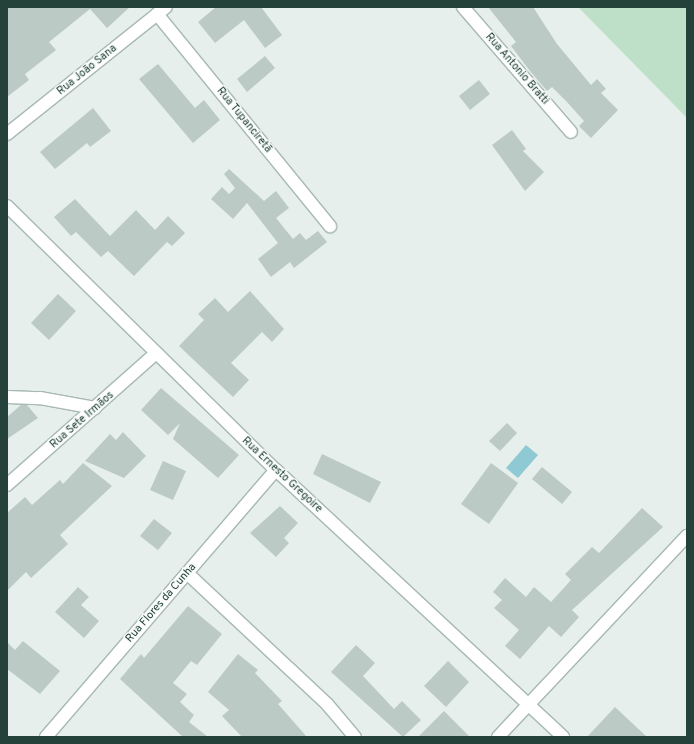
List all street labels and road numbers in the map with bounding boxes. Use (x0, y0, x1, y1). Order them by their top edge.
street label: Rua Antonio Bratti (482, 30, 552, 108)
street label: Rua João Sana (54, 42, 120, 98)
street label: Rua Tupanciretã (213, 85, 275, 155)
street label: Rua Sete Irmãos (47, 389, 117, 451)
street label: Rua Ernesto Gregoire (239, 434, 325, 516)
street label: Rua Flores da Cunha (123, 561, 199, 645)

